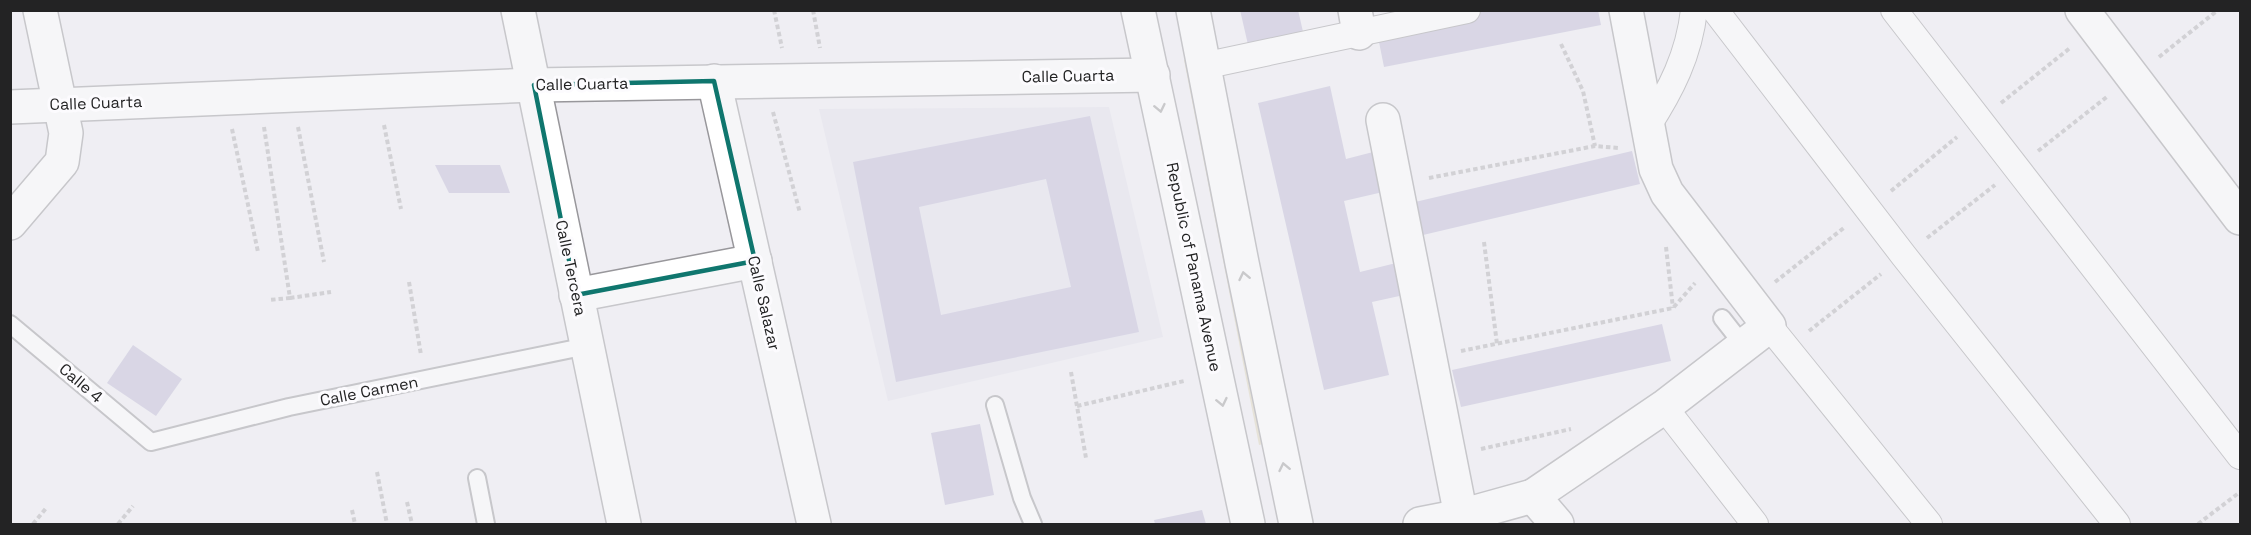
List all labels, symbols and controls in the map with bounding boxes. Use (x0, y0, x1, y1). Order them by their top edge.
street label: Calle Cuarta (1021, 65, 1115, 87)
street label: Calle Cuarta (535, 73, 629, 95)
street label: Calle Cuarta (49, 91, 143, 115)
one-way arrow (1153, 103, 1166, 113)
street label: Republic of Panama Avenue (1162, 161, 1226, 373)
street label: Calle Tercera (551, 218, 591, 318)
street label: Calle Salazar (743, 254, 785, 352)
one-way arrow (1239, 272, 1252, 282)
street label: Calle 4 (55, 359, 107, 407)
street label: Calle Carmen (318, 371, 420, 411)
one-way arrow (1215, 397, 1228, 407)
one-way arrow (1278, 463, 1291, 473)

